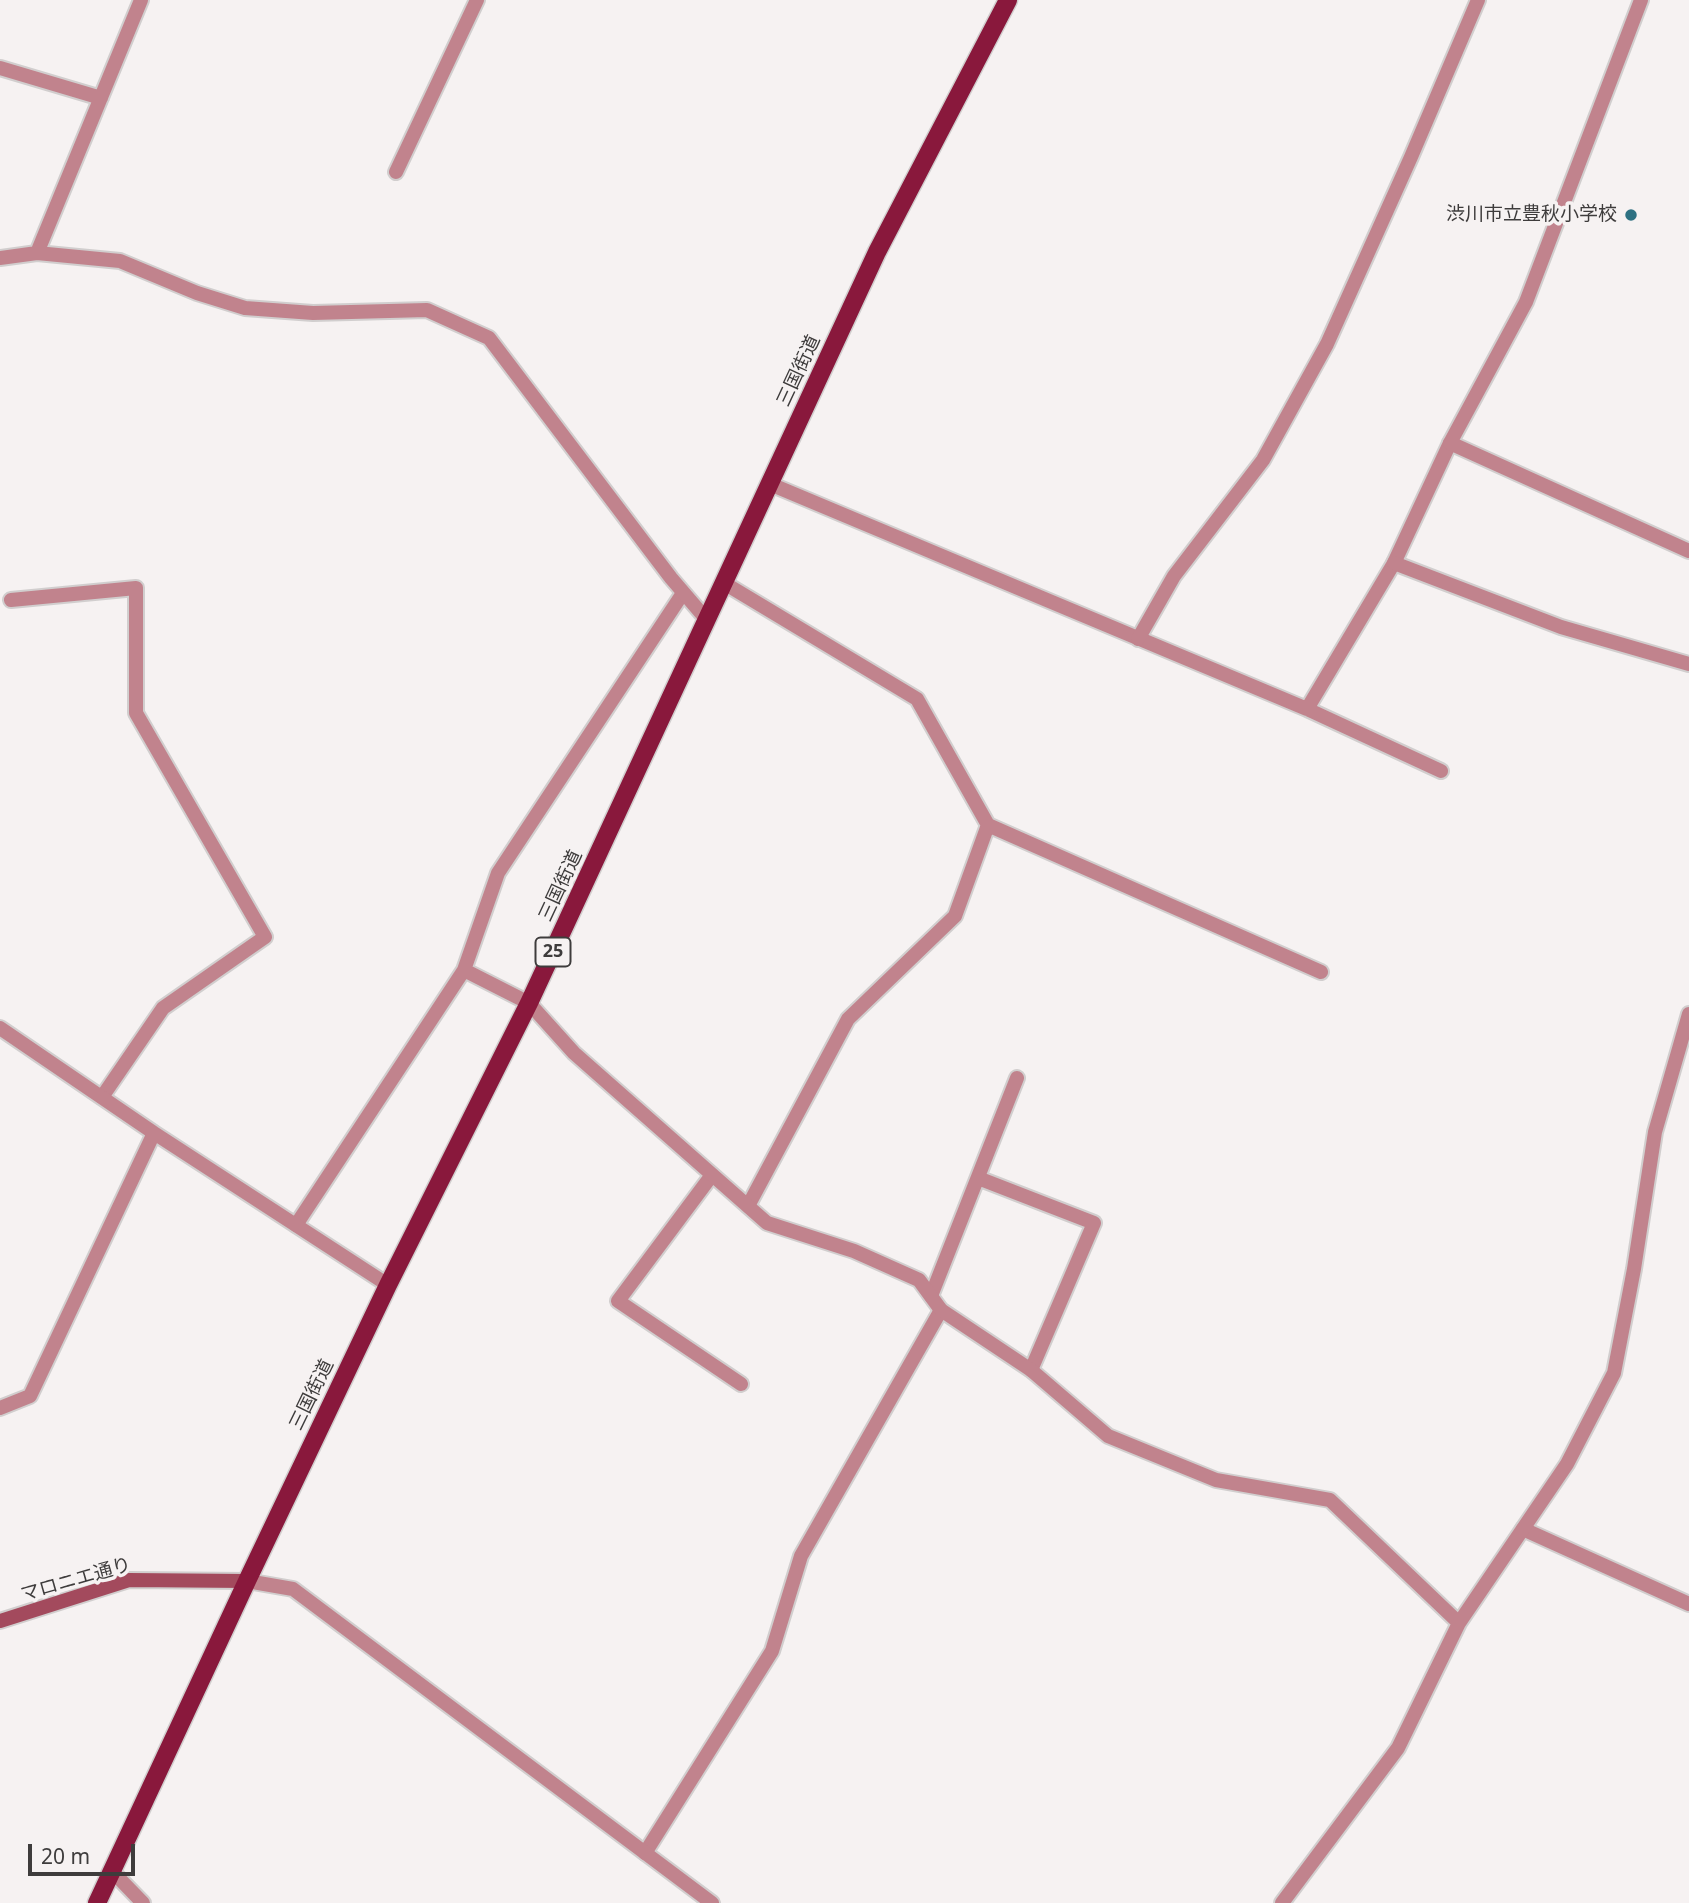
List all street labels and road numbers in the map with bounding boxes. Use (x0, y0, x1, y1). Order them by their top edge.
street label: 三国街道 (773, 332, 825, 410)
street label: 三国街道 (535, 847, 587, 925)
road number: 25 (536, 937, 570, 967)
street label: 三国街道 (285, 1356, 339, 1434)
street label: マロニエ通り (18, 1553, 134, 1607)

